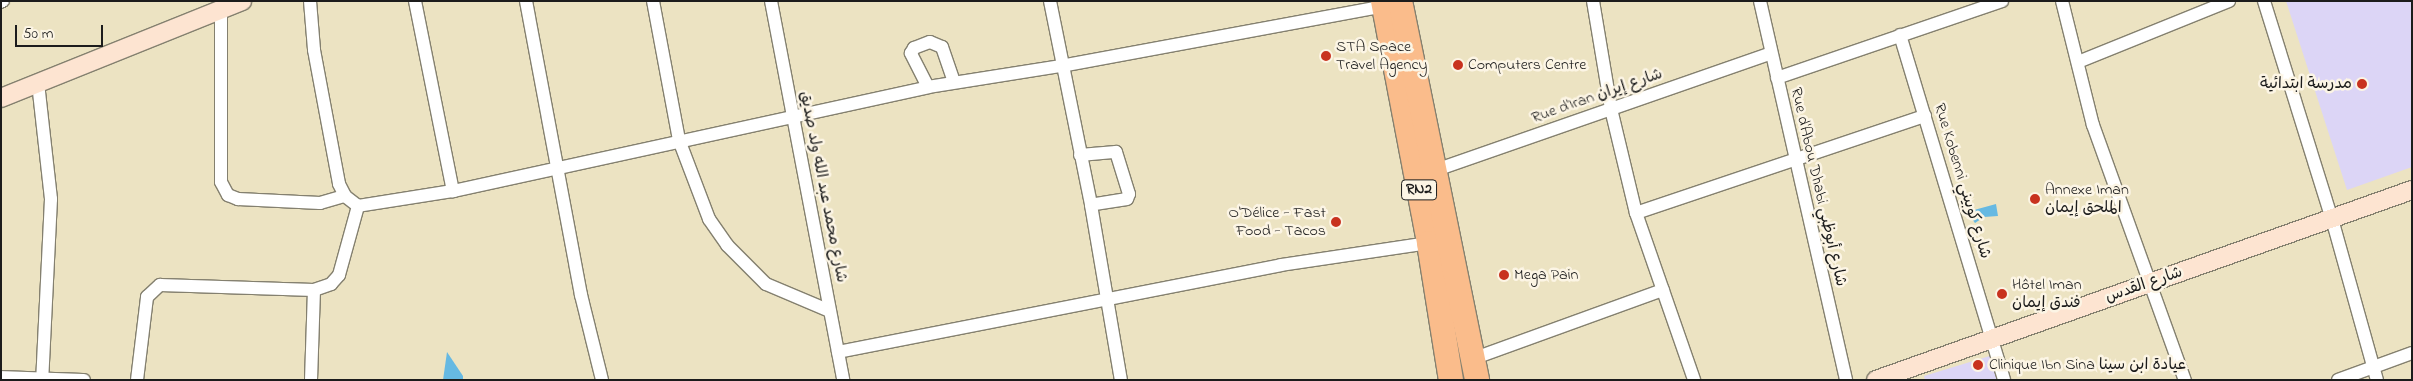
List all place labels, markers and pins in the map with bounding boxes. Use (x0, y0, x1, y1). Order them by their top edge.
place label: STA Space Travel Agency (1336, 37, 1427, 75)
marker: STA Space Travel Agency (1320, 50, 1332, 62)
place label: Computers Centre (1468, 55, 1586, 75)
marker: Computers Centre (1452, 59, 1464, 71)
place label: مدرسة ابتدائية (2260, 74, 2352, 94)
marker: مدرسة ابتدائية (2356, 78, 2368, 90)
place label: Annexe Iman الملحق إيمان (2045, 180, 2129, 218)
marker: Annexe Iman الملحق إيمان (2029, 193, 2041, 205)
place label: O'Délice - Fast Food - Tacos (1229, 203, 1326, 241)
marker: O'Délice - Fast Food - Tacos (1330, 216, 1342, 228)
place label: Mega Pain (1514, 265, 1578, 285)
marker: Mega Pain (1498, 269, 1510, 281)
place label: Hôtel Iman فندق إيمان (2012, 275, 2082, 313)
marker: Hôtel Iman فندق إيمان (1996, 288, 2008, 300)
place label: Clinique Ibn Sina عيادة ابن سينا (1989, 355, 2186, 375)
marker: Clinique Ibn Sina عيادة ابن سينا (1971, 358, 1985, 372)

